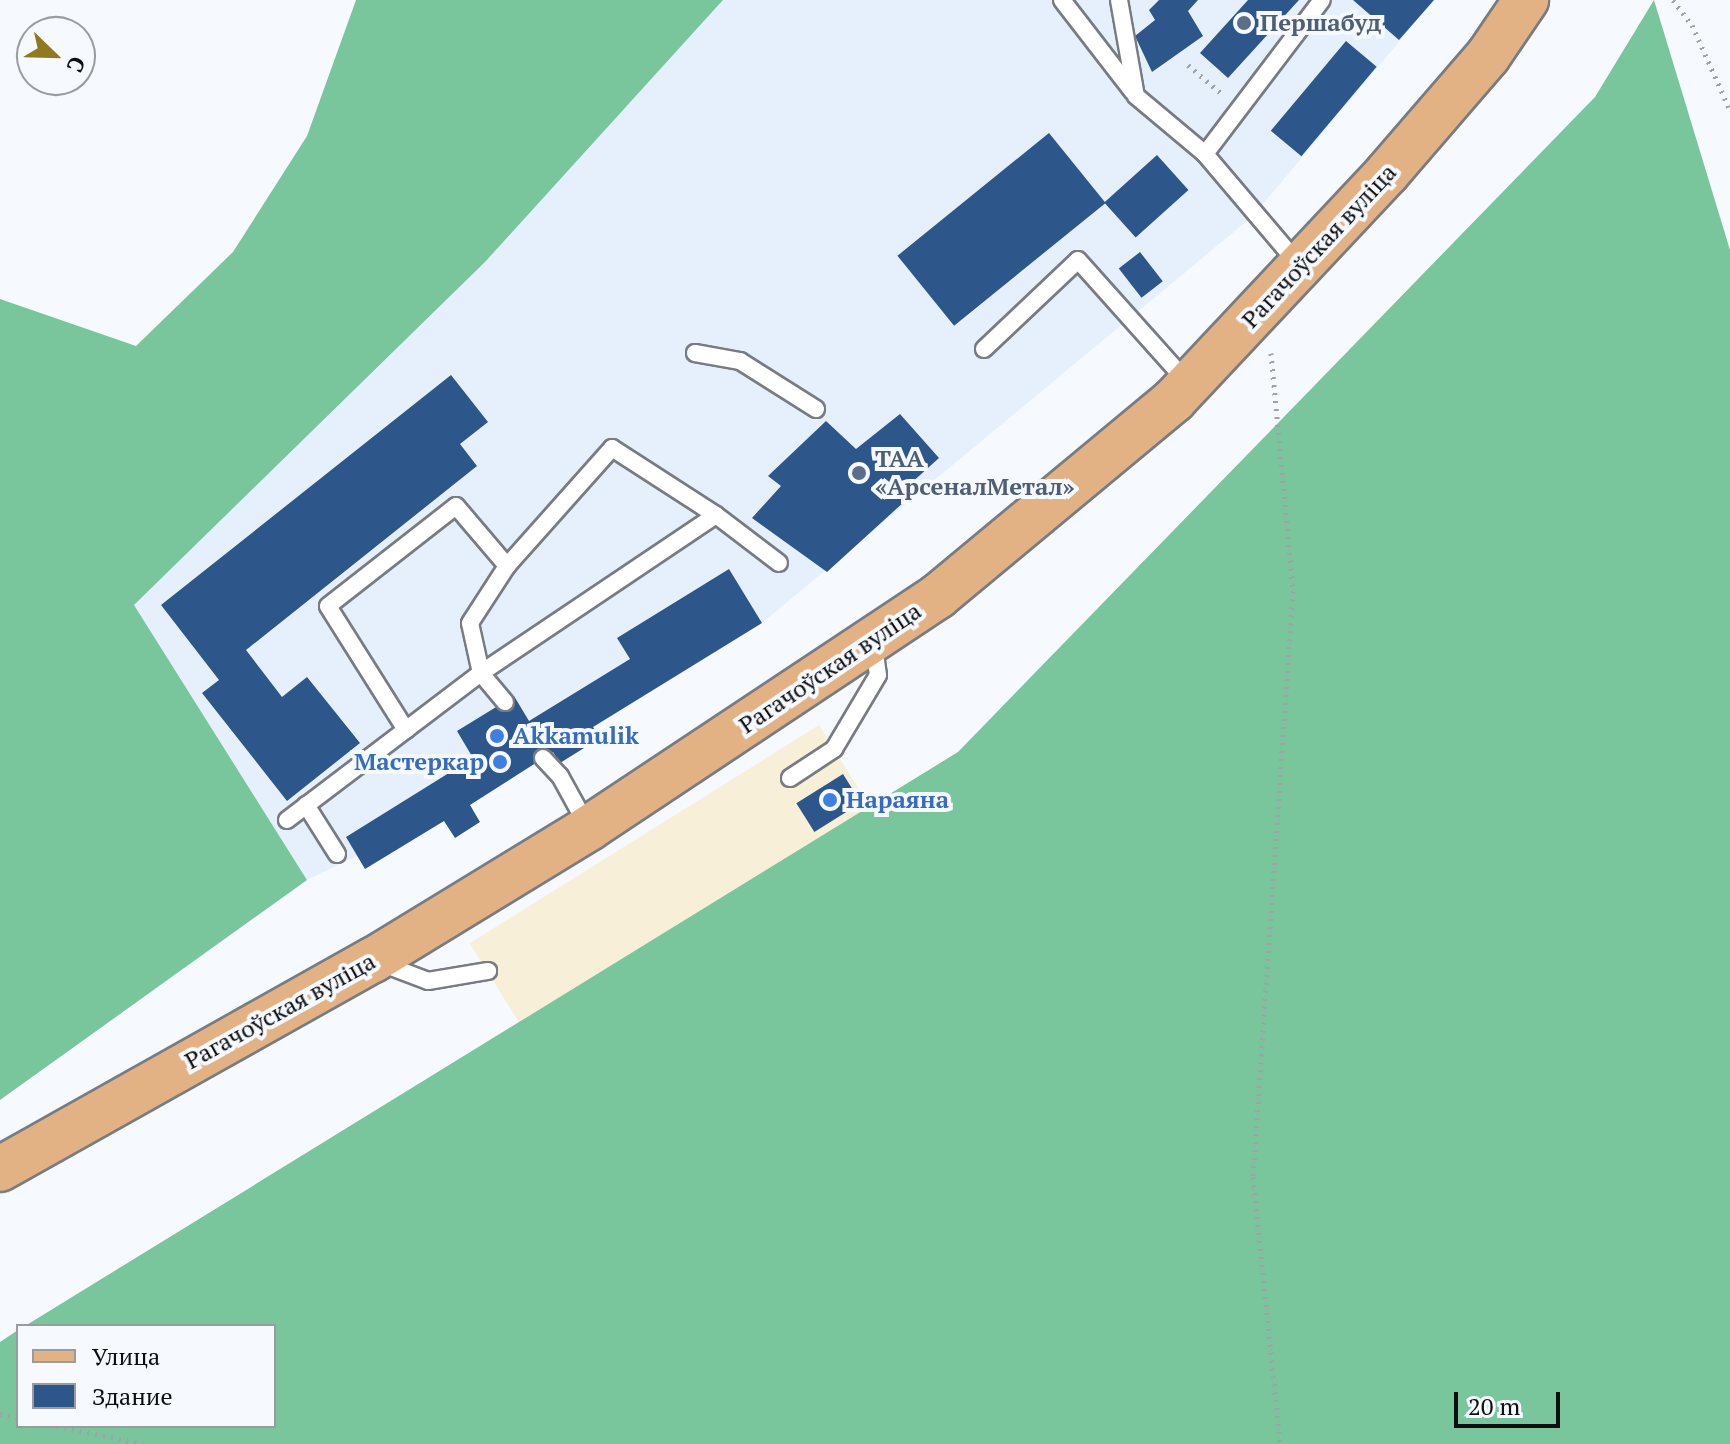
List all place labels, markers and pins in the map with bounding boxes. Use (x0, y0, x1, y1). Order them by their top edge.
place label: Першабуд (1260, 9, 1381, 37)
marker: Першабуд (1235, 14, 1253, 32)
place label: ТАА «АрсеналМетал» (875, 445, 1075, 501)
marker: ТАА «АрсеналМетал» (850, 464, 868, 482)
place label: Akkamulik (513, 722, 639, 750)
marker: Akkamulik (488, 727, 506, 745)
place label: Мастеркар (354, 748, 484, 776)
marker: Мастеркар (491, 753, 509, 771)
place label: Нараяна (846, 786, 949, 814)
marker: Нараяна (821, 791, 839, 809)

